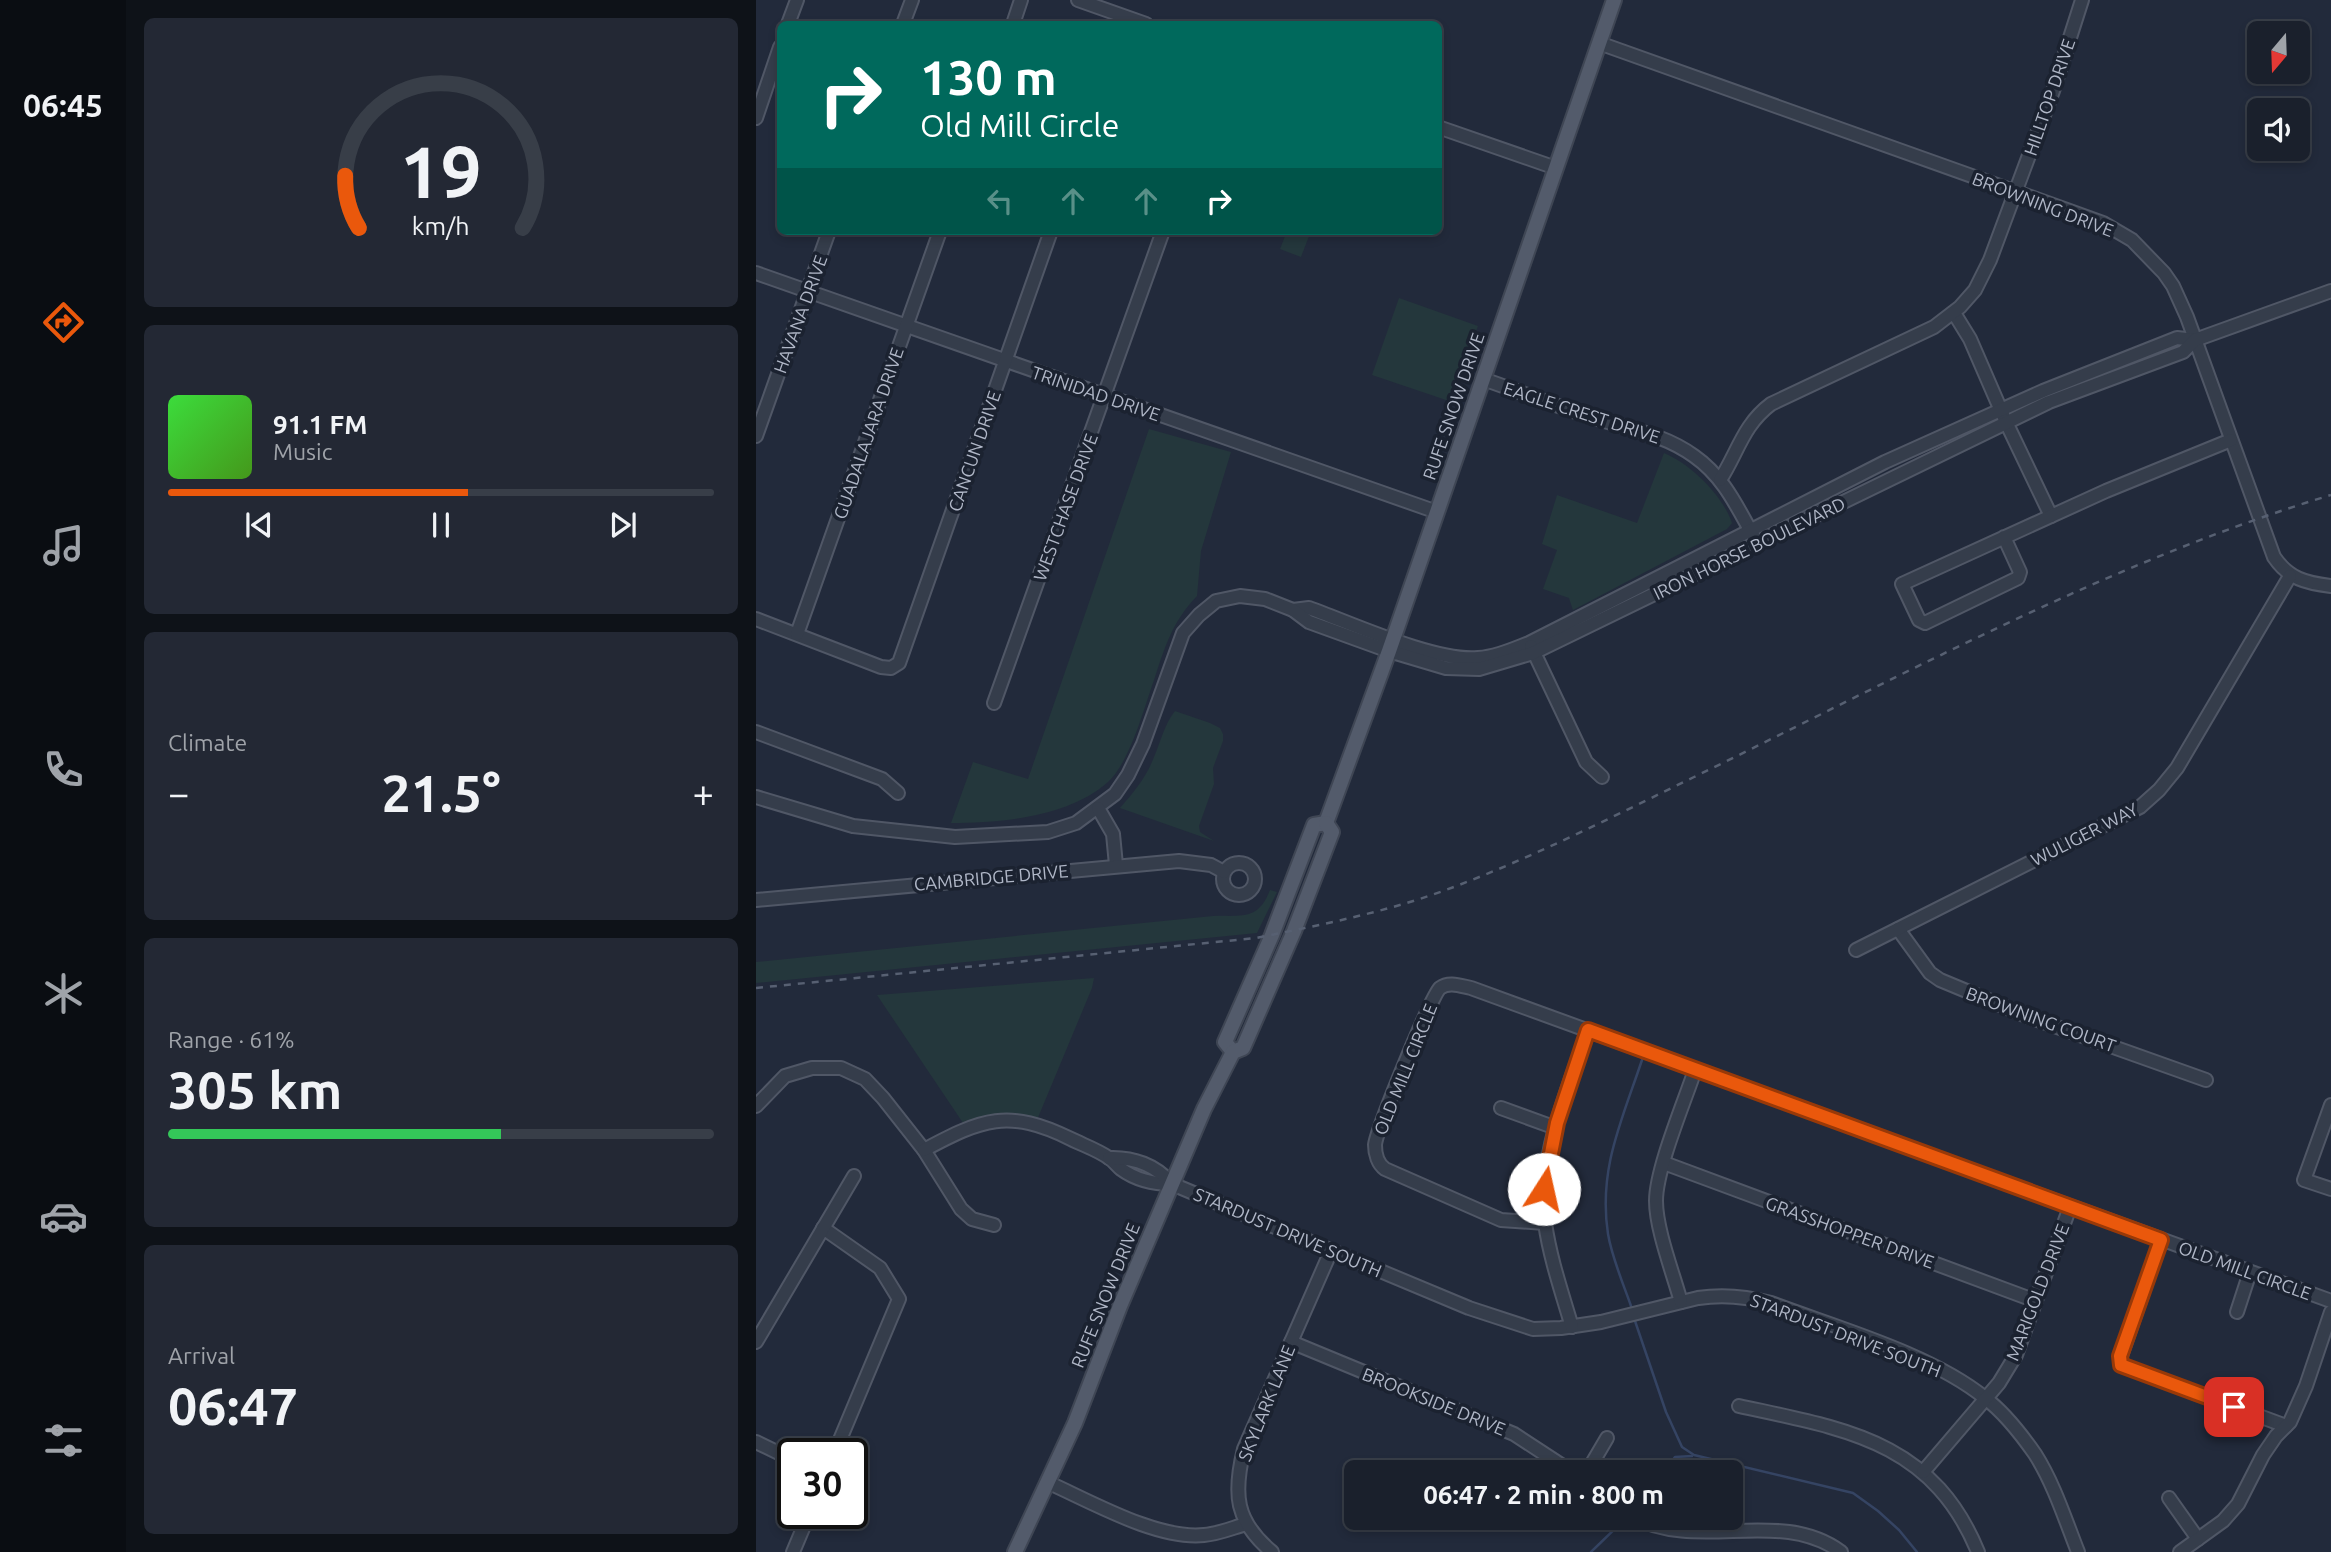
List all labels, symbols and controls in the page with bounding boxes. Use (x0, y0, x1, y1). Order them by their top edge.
north arrow (2247, 21, 2310, 84)
map controls (2247, 21, 2310, 161)
street label: HILLTOP DRIVE (2020, 36, 2078, 158)
icon: right (805, 49, 896, 140)
text: 130 m (920, 49, 1057, 104)
text: 06:45 (23, 87, 103, 123)
button: sound (2247, 98, 2310, 161)
text: Old Mill Circle (920, 107, 1119, 143)
text: 19 (400, 131, 482, 213)
street label: BROWNING DRIVE (1970, 168, 2116, 240)
icon: left (981, 182, 1019, 220)
icon: ahead (1054, 182, 1092, 220)
icon: ahead (1127, 182, 1165, 220)
icon: right (1200, 182, 1238, 220)
text: km/h (412, 212, 470, 240)
street label: HAVANA DRIVE (769, 252, 831, 376)
icon: directions (39, 298, 88, 347)
street label: RUFE SNOW DRIVE (1418, 330, 1488, 482)
street label: GUADALAJARA DRIVE (829, 345, 907, 521)
street label: TRINIDAD DRIVE (1029, 362, 1163, 424)
street label: EAGLE CREST DRIVE (1501, 377, 1663, 447)
street label: CANCUN DRIVE (944, 388, 1004, 514)
text: 91.1 FM (273, 410, 367, 439)
street label: WESTCHASE DRIVE (1029, 431, 1101, 583)
text: Music (273, 439, 332, 464)
street label: IRON HORSE BOULEVARD (1650, 493, 1848, 603)
icon: previous (240, 506, 278, 544)
icon: pause (422, 506, 460, 544)
icon: next (604, 506, 642, 544)
icon: music (39, 521, 88, 570)
text: Climate (168, 730, 247, 755)
icon: phone (39, 745, 88, 794)
text: 21.5° (381, 764, 501, 822)
text: − (168, 772, 189, 814)
text: + (693, 772, 714, 814)
street label: WULIGER WAY (2027, 798, 2141, 870)
street label: CAMBRIDGE DRIVE (913, 860, 1069, 894)
icon: climate (39, 969, 88, 1018)
street label: BROWNING COURT (1963, 983, 2119, 1055)
street label: OLD MILL CIRCLE (1370, 1000, 1440, 1138)
text: Range · 61% (168, 1027, 295, 1052)
text: 305 km (168, 1061, 342, 1119)
position arrow (1507, 1152, 1581, 1226)
street label: STARDUST DRIVE SOUTH (1191, 1183, 1385, 1281)
icon: car (39, 1192, 88, 1241)
street label: GRASSHOPPER DRIVE (1763, 1192, 1937, 1272)
street label: RUFE SNOW DRIVE (1067, 1220, 1143, 1370)
street label: MARIGOLD DRIVE (2002, 1221, 2072, 1363)
street label: OLD MILL CIRCLE (2176, 1237, 2314, 1303)
street label: STARDUST DRIVE SOUTH (1748, 1289, 1944, 1381)
street label: SKYLARK LANE (1234, 1342, 1298, 1464)
text: Arrival (168, 1343, 235, 1368)
street label: BROOKSIDE DRIVE (1360, 1363, 1508, 1439)
text: 06:47 (168, 1377, 298, 1435)
pin (2204, 1377, 2264, 1437)
icon: arrive (2215, 1388, 2253, 1426)
icon: filters (39, 1416, 88, 1465)
speed limit sign: 30 (777, 1438, 868, 1529)
text: 06:47 · 2 min · 800 m (1423, 1480, 1664, 1509)

